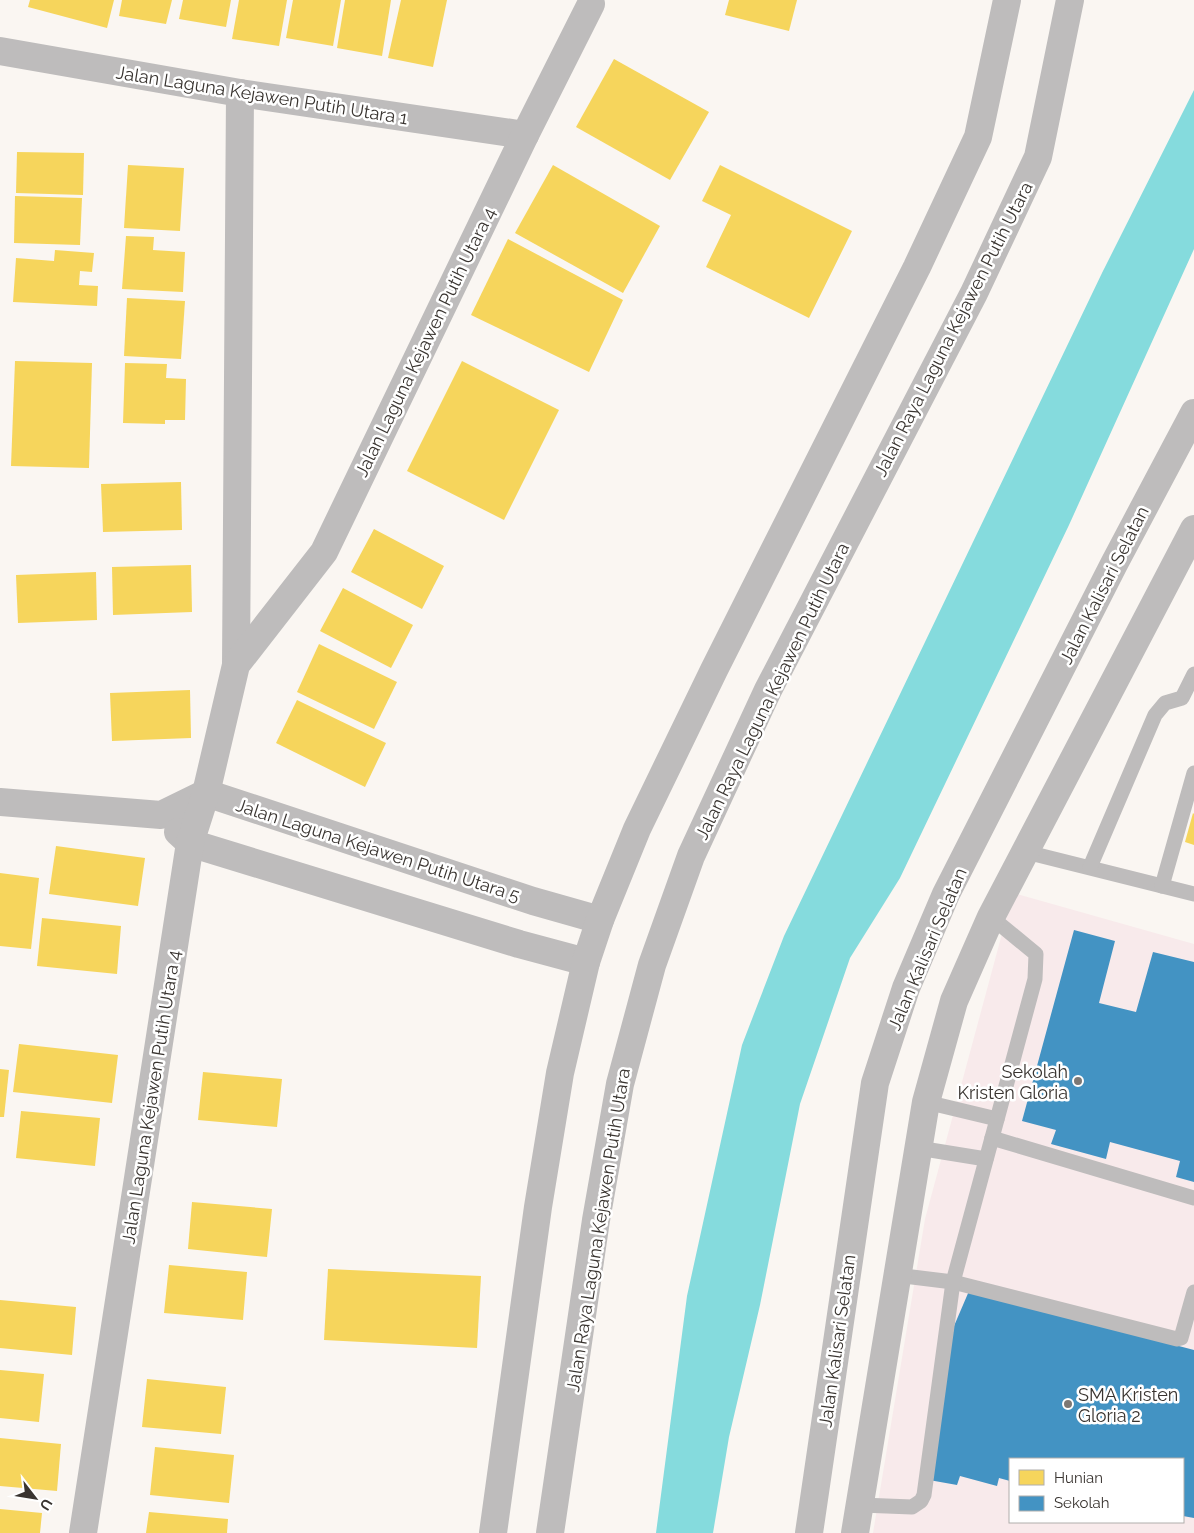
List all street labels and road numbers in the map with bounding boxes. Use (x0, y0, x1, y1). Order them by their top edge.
street label: Jalan Laguna Kejawen Putih Utara 1 (115, 62, 410, 128)
street label: Jalan Raya Laguna Kejawen Putih Utara (869, 178, 1037, 480)
street label: Jalan Laguna Kejawen Putih Utara 4 (350, 204, 500, 480)
street label: Jalan Kalisari Selatan (1055, 503, 1153, 667)
street label: Jalan Raya Laguna Kejawen Putih Utara (691, 539, 853, 843)
street label: Jalan Laguna Kejawen Putih Utara 5 (234, 794, 523, 906)
street label: Jalan Kalisari Selatan (883, 865, 971, 1033)
street label: Jalan Laguna Kejawen Putih Utara 4 (117, 949, 185, 1245)
street label: Jalan Raya Laguna Kejawen Putih Utara (562, 1067, 634, 1393)
street label: Jalan Kalisari Selatan (814, 1253, 860, 1429)

